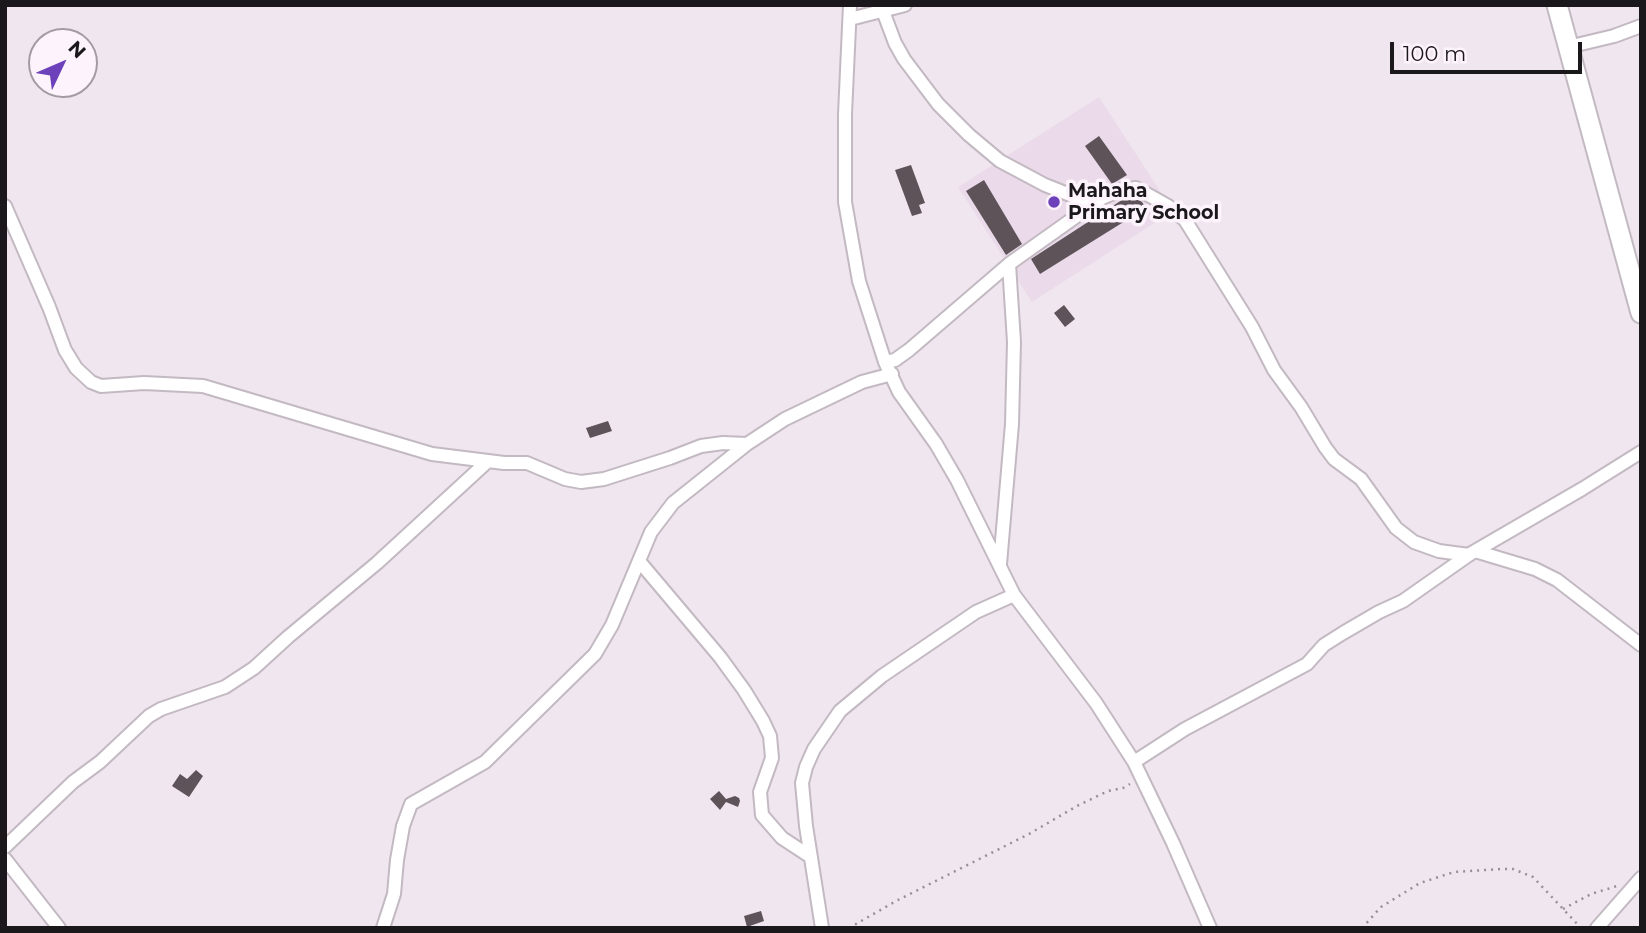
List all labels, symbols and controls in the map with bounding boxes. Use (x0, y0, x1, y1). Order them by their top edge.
north arrow (28, 28, 98, 98)
scale bar (1394, 28, 1586, 72)
text: N (63, 36, 91, 63)
text: 100 m (1403, 41, 1466, 66)
place label: Mahaha Primary School (1068, 180, 1219, 224)
marker: Mahaha Primary School (1046, 194, 1062, 210)

